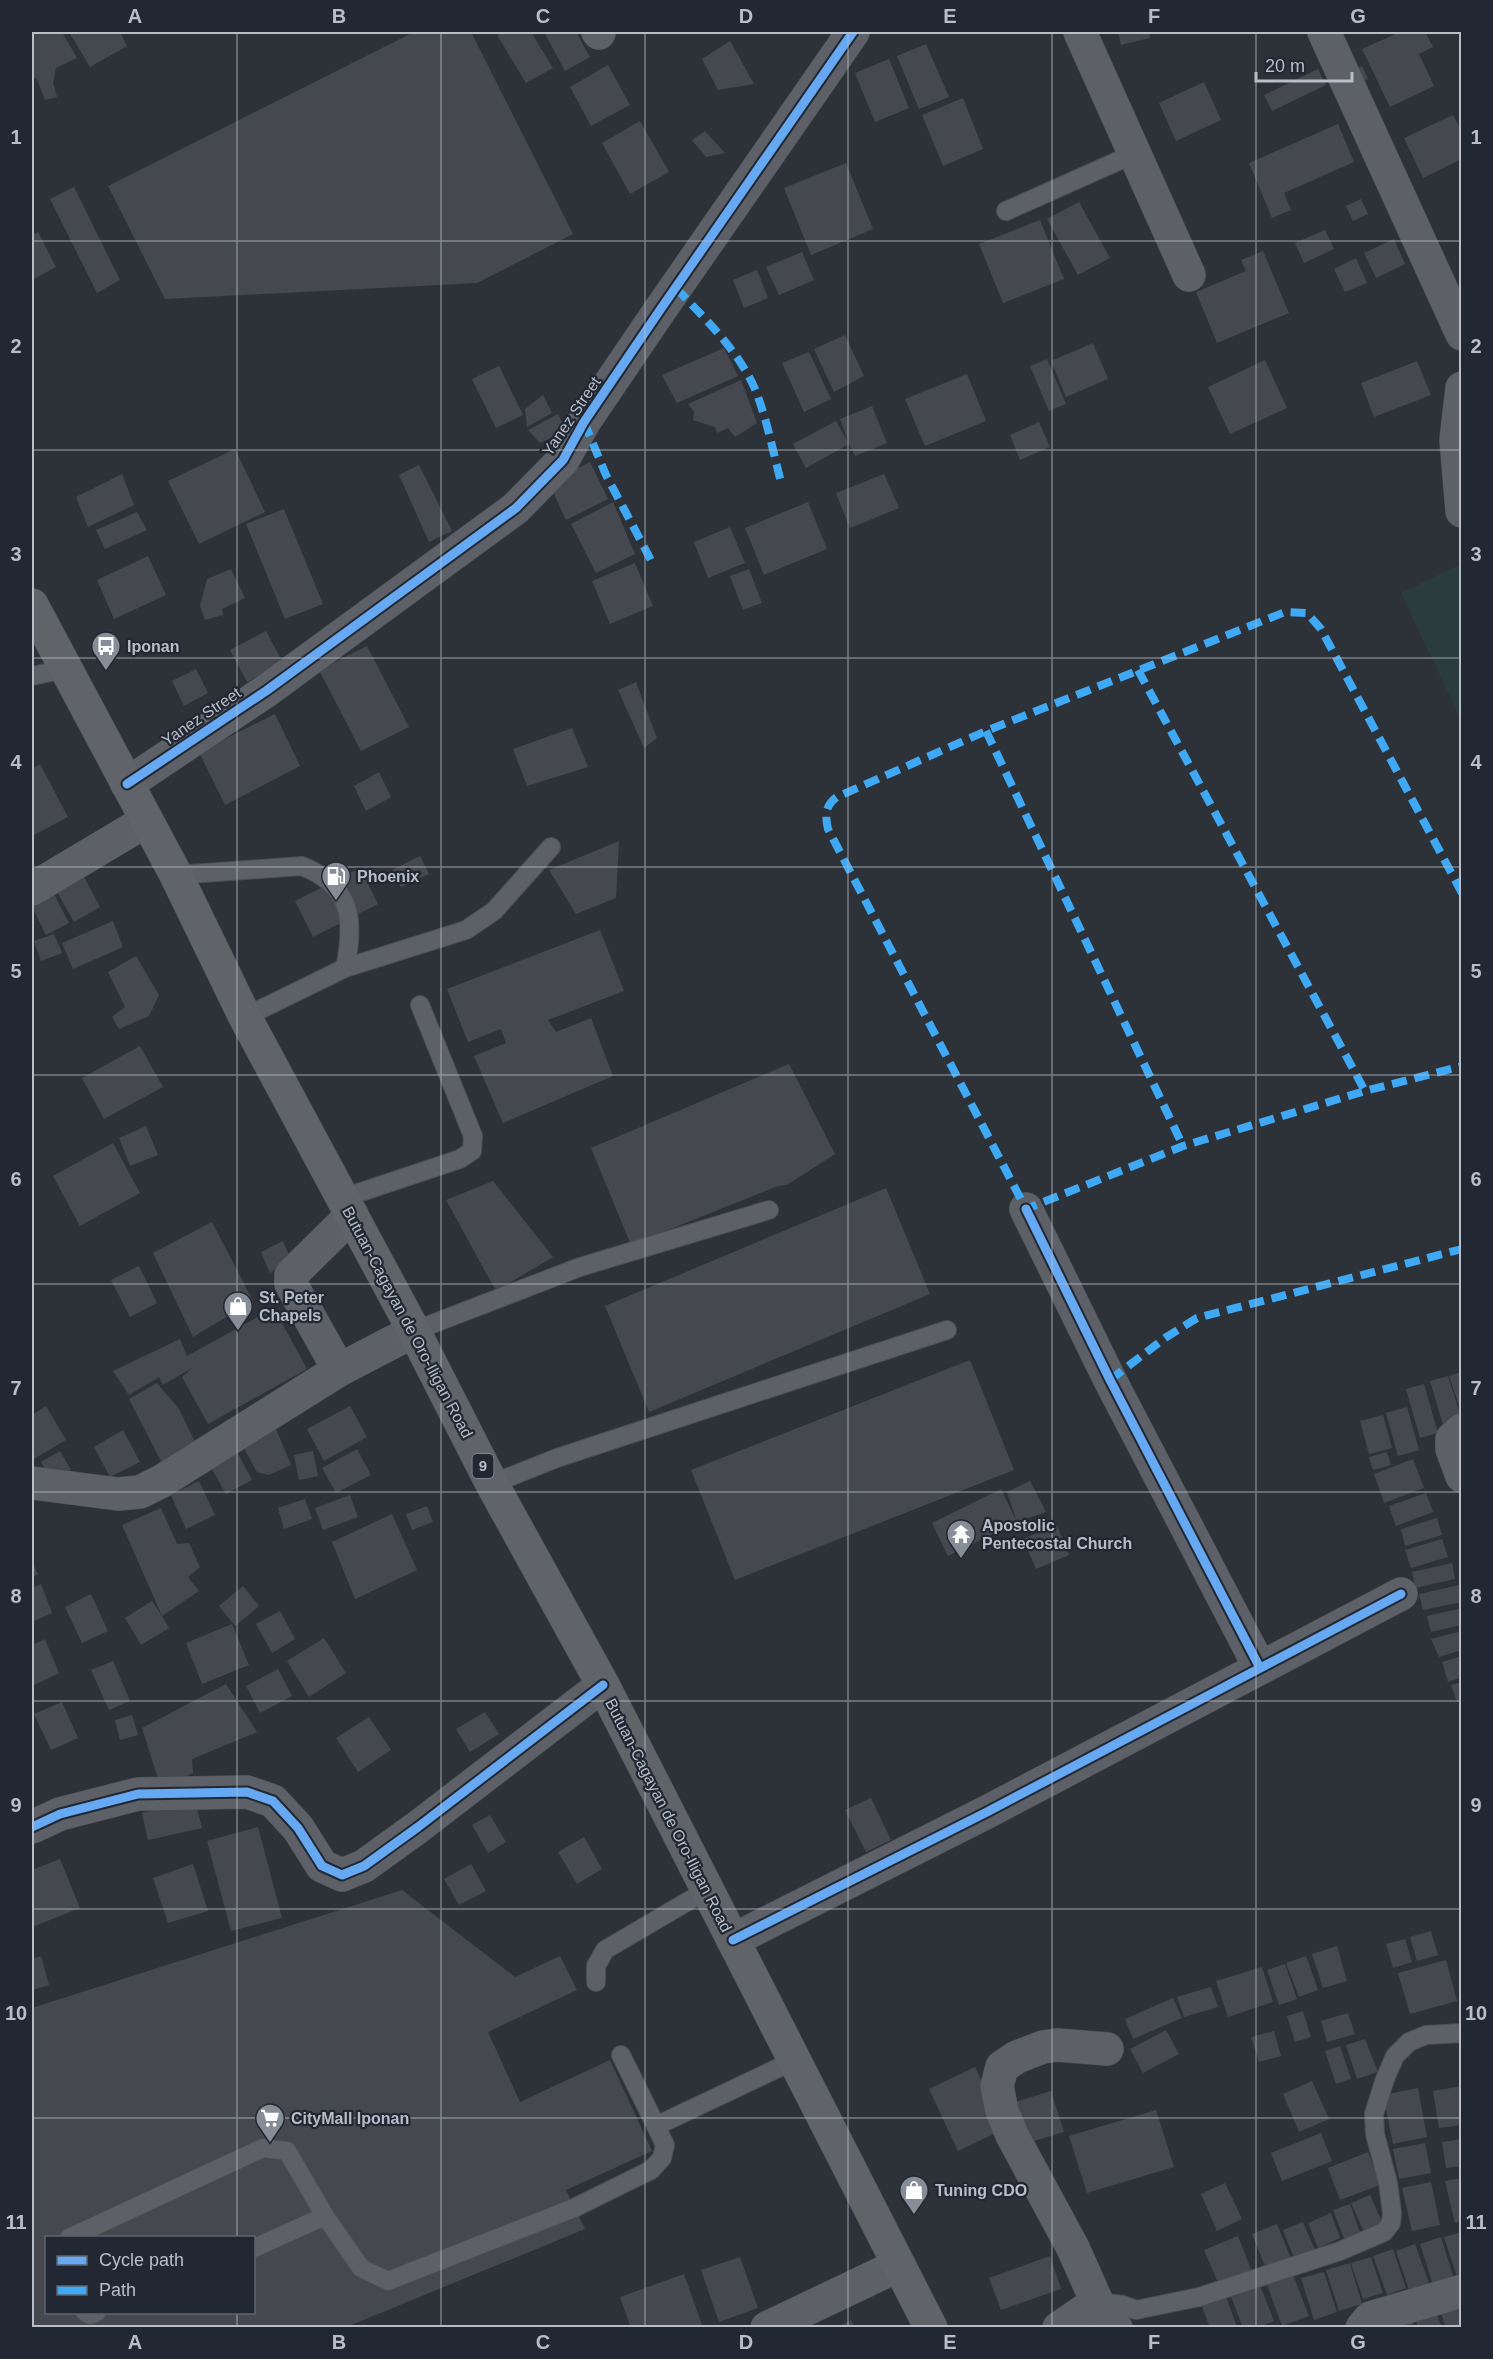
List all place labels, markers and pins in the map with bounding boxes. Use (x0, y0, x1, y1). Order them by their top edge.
bus stop icon: Iponan (90, 630, 122, 672)
place label: Iponan (127, 638, 179, 655)
fuel station icon: Phoenix (320, 860, 352, 902)
place label: Phoenix (357, 868, 419, 885)
place label: St. Peter Chapels (259, 1289, 324, 1324)
shop icon: St. Peter Chapels (222, 1290, 254, 1332)
place label: Apostolic Pentecostal Church (982, 1517, 1132, 1552)
temple icon: Apostolic Pentecostal Church (945, 1518, 977, 1560)
supermarket icon: CityMall Iponan (254, 2102, 286, 2144)
place label: CityMall Iponan (291, 2110, 409, 2127)
shop icon: Tuning CDO (898, 2174, 930, 2216)
place label: Tuning CDO (935, 2182, 1027, 2199)

